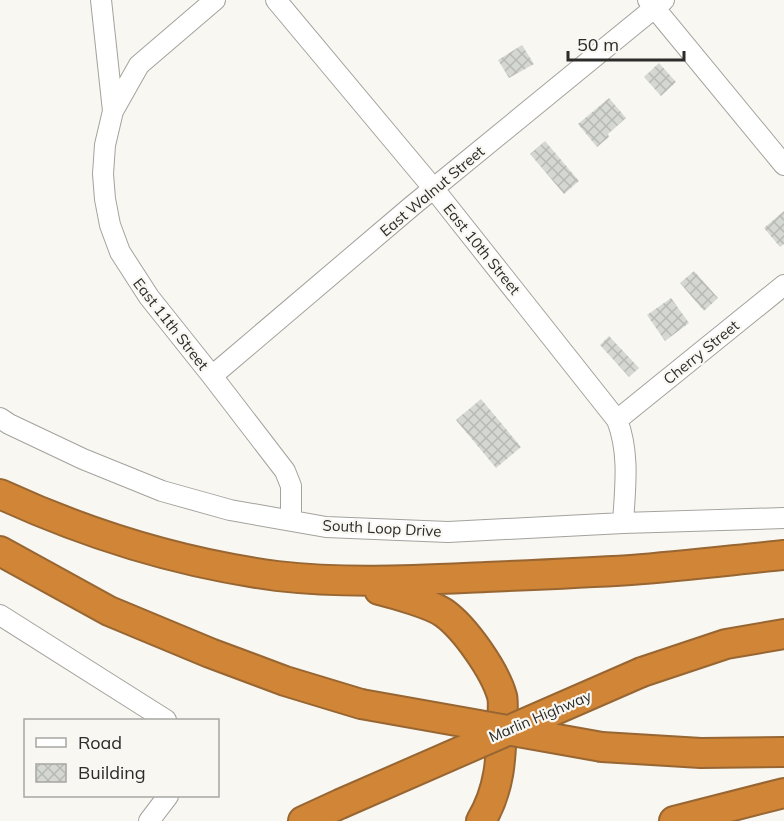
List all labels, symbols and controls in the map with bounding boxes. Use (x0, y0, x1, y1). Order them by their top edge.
scale bar (568, 24, 684, 62)
text: 50 m (577, 33, 619, 56)
street label: East Walnut Street (376, 142, 488, 240)
street label: East 10th Street (439, 200, 525, 298)
street label: East 11th Street (129, 274, 213, 374)
street label: Cherry Street (659, 316, 743, 388)
street label: South Loop Drive (322, 515, 442, 541)
street label: Marlin Highway (486, 686, 594, 746)
legend (24, 719, 219, 797)
text: Road (78, 731, 122, 754)
text: Building (78, 761, 146, 784)

